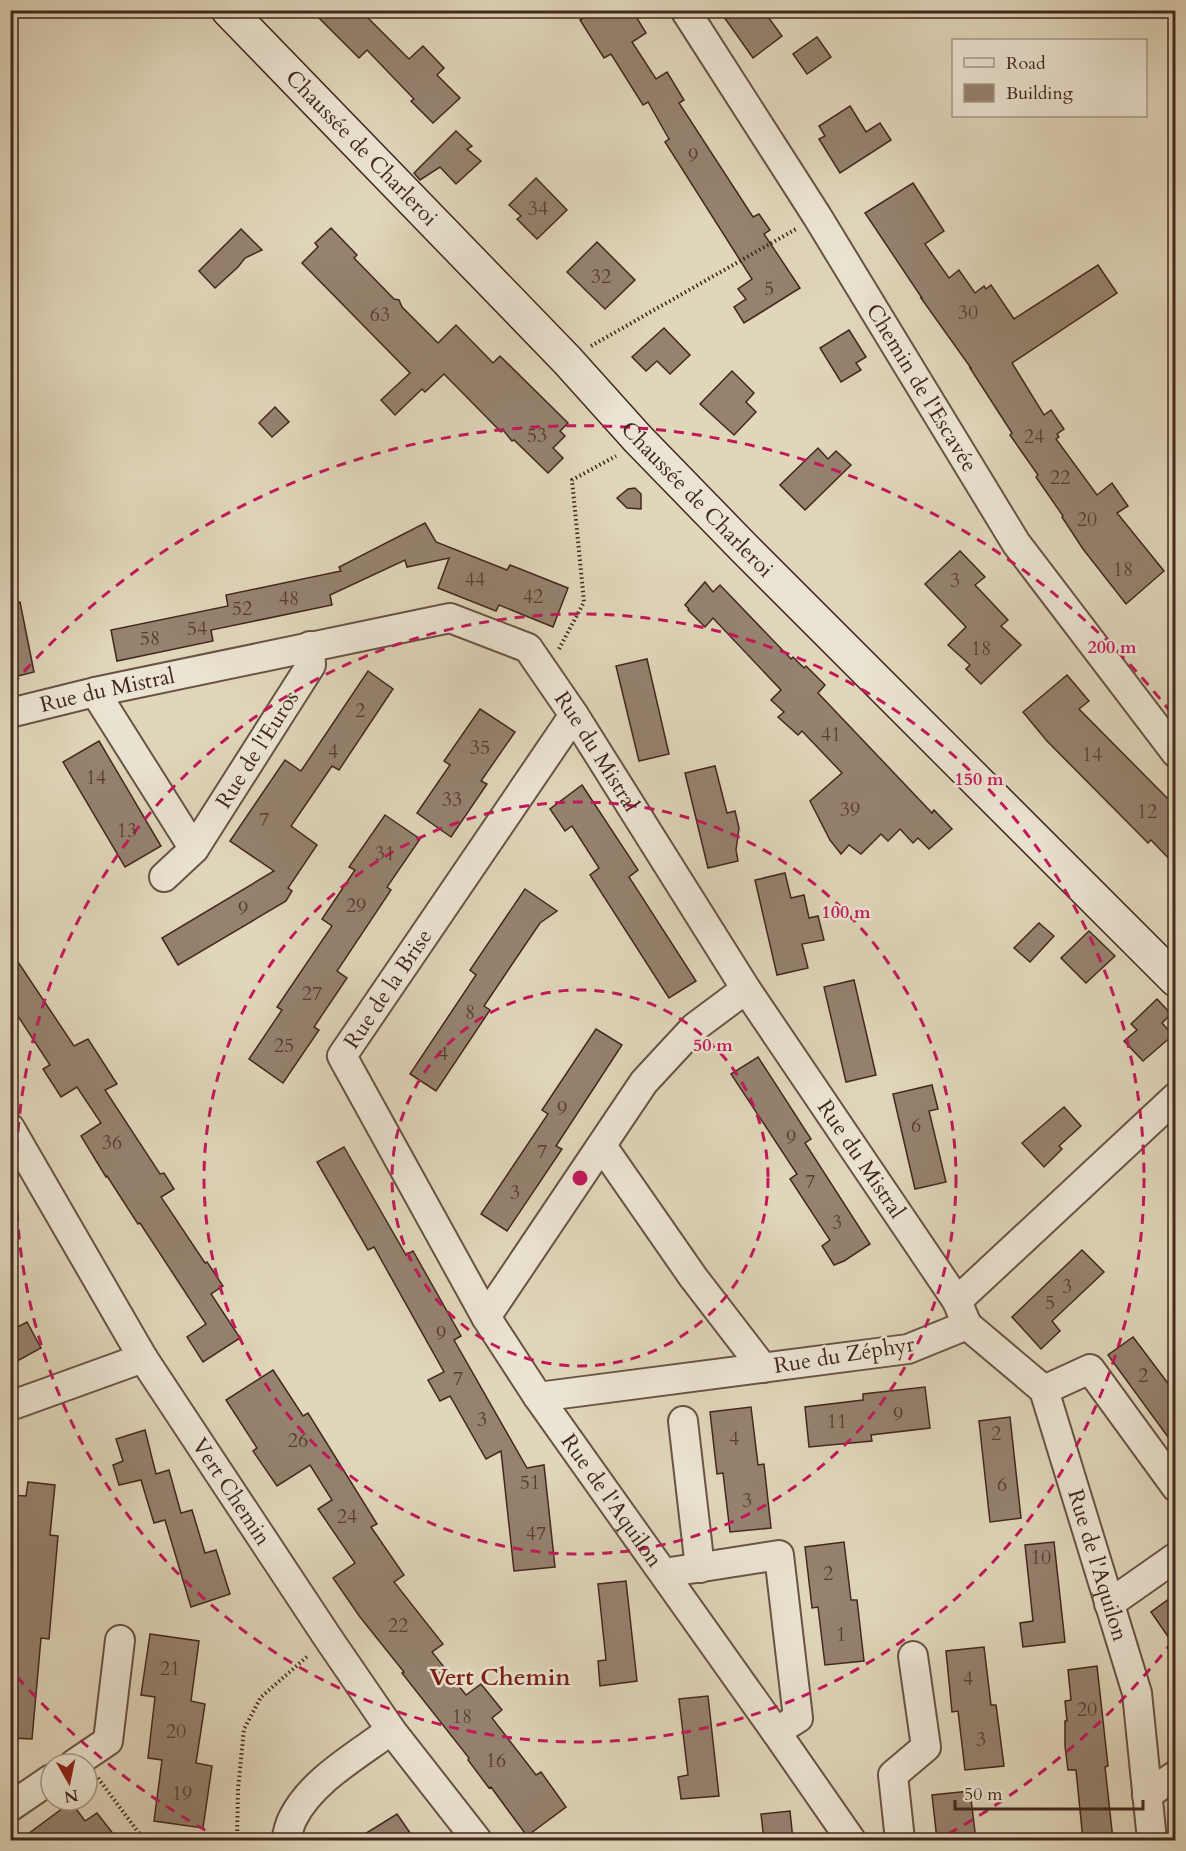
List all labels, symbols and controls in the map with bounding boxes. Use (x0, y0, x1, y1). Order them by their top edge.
legend (952, 39, 1147, 117)
text: Road (1006, 51, 1046, 76)
street label: Chaussée de Charleroi (279, 63, 444, 233)
text: Building (1006, 81, 1074, 106)
house number: 9 (688, 142, 698, 169)
house number: 34 (528, 195, 548, 222)
house number: 32 (591, 263, 611, 290)
house number: 5 (764, 275, 774, 302)
street label: Chemin de l'Escavée (859, 298, 984, 478)
house number: 30 (958, 299, 978, 326)
house number: 63 (370, 301, 390, 328)
street label: Chaussée de Charleroi (614, 415, 780, 584)
house number: 53 (527, 422, 547, 449)
house number: 24 (1024, 423, 1044, 450)
house number: 22 (1050, 464, 1070, 491)
house number: 20 (1077, 506, 1097, 533)
house number: 18 (1113, 556, 1133, 583)
house number: 44 (465, 566, 485, 593)
house number: 3 (950, 567, 960, 594)
house number: 42 (523, 583, 543, 610)
house number: 48 (279, 585, 299, 612)
house number: 52 (232, 595, 252, 622)
house number: 54 (187, 615, 207, 642)
house number: 58 (140, 625, 160, 652)
house number: 18 (971, 635, 991, 662)
text: 200 m (1087, 635, 1137, 660)
street label: Rue du Mistral (37, 661, 178, 720)
street label: Rue de l'Euros (209, 685, 306, 814)
street label: Rue du Mistral (547, 685, 646, 818)
house number: 2 (355, 697, 365, 724)
house number: 41 (821, 721, 841, 748)
house number: 35 (470, 734, 490, 761)
house number: 4 (328, 738, 338, 765)
house number: 14 (1082, 741, 1102, 768)
house number: 14 (86, 764, 106, 791)
text: 150 m (954, 767, 1004, 792)
house number: 33 (442, 786, 462, 813)
house number: 39 (840, 796, 860, 823)
house number: 12 (1137, 798, 1157, 825)
house number: 7 (259, 806, 269, 833)
house number: 13 (117, 817, 137, 844)
house number: 31 (375, 840, 395, 867)
house number: 29 (346, 892, 366, 919)
house number: 9 (238, 895, 248, 922)
text: 100 m (821, 900, 871, 925)
street label: Rue de la Brise (337, 923, 439, 1055)
house number: 27 (302, 980, 322, 1007)
house number: 8 (465, 999, 475, 1026)
house number: 25 (274, 1032, 294, 1059)
text: 50 m (693, 1033, 733, 1058)
house number: 4 (438, 1040, 448, 1067)
street label: Rue du Mistral (810, 1094, 912, 1225)
house number: 9 (557, 1095, 567, 1122)
house number: 6 (911, 1112, 921, 1139)
house number: 9 (786, 1124, 796, 1151)
house number: 36 (102, 1129, 122, 1156)
house number: 7 (537, 1138, 547, 1165)
centre of rings (570, 1168, 590, 1188)
house number: 7 (805, 1168, 815, 1195)
house number: 3 (510, 1179, 520, 1206)
house number: 3 (832, 1209, 842, 1236)
house number: 3 (1062, 1273, 1072, 1300)
house number: 5 (1045, 1289, 1055, 1316)
house number: 9 (436, 1320, 446, 1347)
street label: Rue du Zéphyr (772, 1329, 917, 1381)
house number: 2 (1138, 1362, 1148, 1389)
house number: 7 (453, 1365, 463, 1392)
house number: 9 (893, 1401, 903, 1428)
house number: 3 (477, 1406, 487, 1433)
house number: 11 (827, 1408, 847, 1435)
house number: 2 (991, 1420, 1001, 1447)
house number: 4 (729, 1425, 739, 1452)
house number: 26 (288, 1427, 308, 1454)
street label: Rue de l'Aquilon (554, 1428, 670, 1574)
street label: Vert Chemin (185, 1432, 278, 1552)
house number: 51 (520, 1469, 540, 1496)
house number: 6 (997, 1471, 1007, 1498)
street label: Rue de l'Aquilon (1060, 1486, 1135, 1645)
house number: 3 (742, 1487, 752, 1514)
house number: 24 (337, 1503, 357, 1530)
house number: 47 (526, 1520, 546, 1547)
house number: 10 (1031, 1544, 1051, 1571)
house number: 2 (823, 1560, 833, 1587)
house number: 22 (388, 1612, 408, 1639)
house number: 1 (836, 1621, 846, 1648)
house number: 21 (160, 1655, 180, 1682)
district label: Vert Chemin (429, 1661, 571, 1694)
house number: 4 (963, 1665, 973, 1692)
house number: 20 (1077, 1696, 1097, 1723)
house number: 18 (452, 1703, 472, 1730)
house number: 20 (166, 1718, 186, 1745)
house number: 3 (976, 1726, 986, 1753)
house number: 16 (486, 1747, 506, 1774)
north arrow (39, 1752, 99, 1812)
scale bar (955, 1773, 1142, 1811)
house number: 19 (172, 1780, 192, 1807)
text: 50 m (964, 1782, 1003, 1807)
text: N (63, 1784, 80, 1808)

